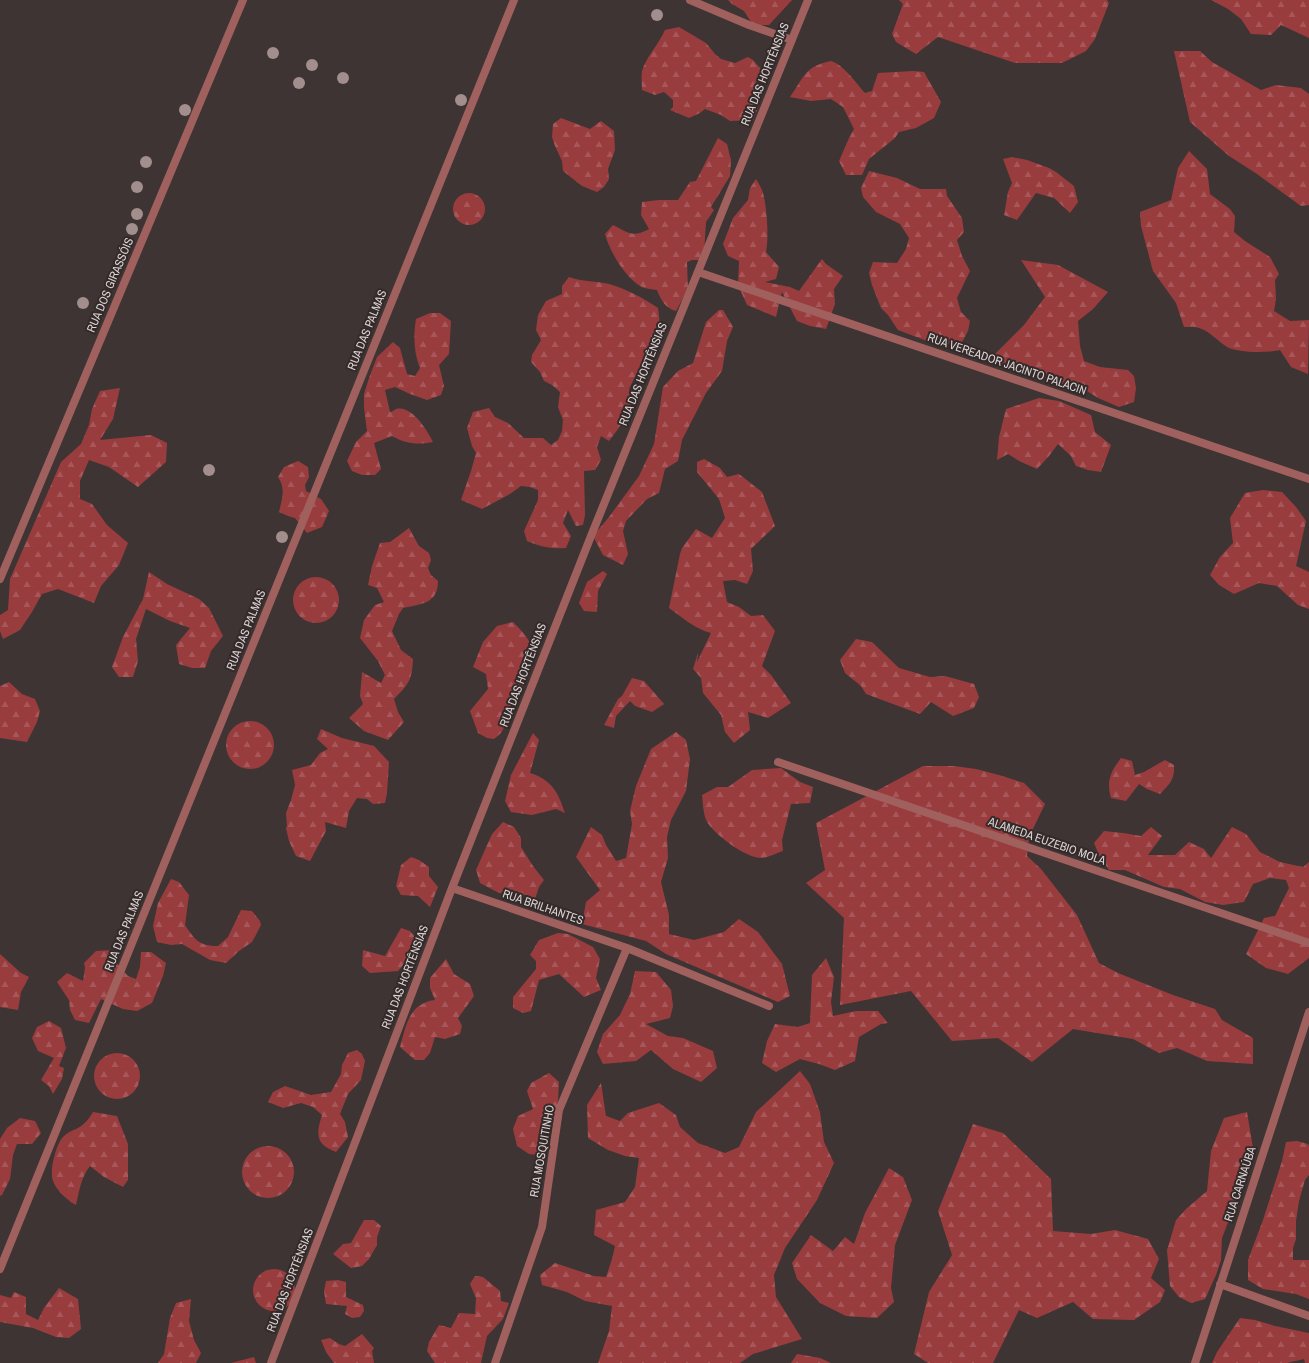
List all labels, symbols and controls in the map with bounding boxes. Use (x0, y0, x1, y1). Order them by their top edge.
street label: RUA DAS HORTÊNSIAS (737, 20, 793, 128)
street label: RUA DOS GIRASSÓIS (83, 235, 137, 335)
street label: RUA DAS PALMAS (344, 287, 391, 372)
street label: RUA DAS HORTÊNSIAS (615, 320, 671, 428)
street label: RUA VEREADOR JACINTO PALACIN (925, 329, 1089, 399)
street label: RUA DAS PALMAS (223, 587, 270, 672)
street label: RUA DAS HORTÊNSIAS (496, 621, 550, 729)
street label: ALAMEDA EUZEBIO MOLA (985, 813, 1108, 869)
street label: RUA BRILHANTES (500, 886, 586, 929)
street label: RUA DAS PALMAS (101, 888, 148, 973)
street label: RUA DAS HORTÊNSIAS (378, 923, 432, 1031)
street label: RUA MOSQUITINHO (526, 1103, 558, 1198)
street label: RUA CARNAÚBA (1220, 1144, 1260, 1223)
street label: RUA DAS HORTÊNSIAS (263, 1226, 317, 1334)

